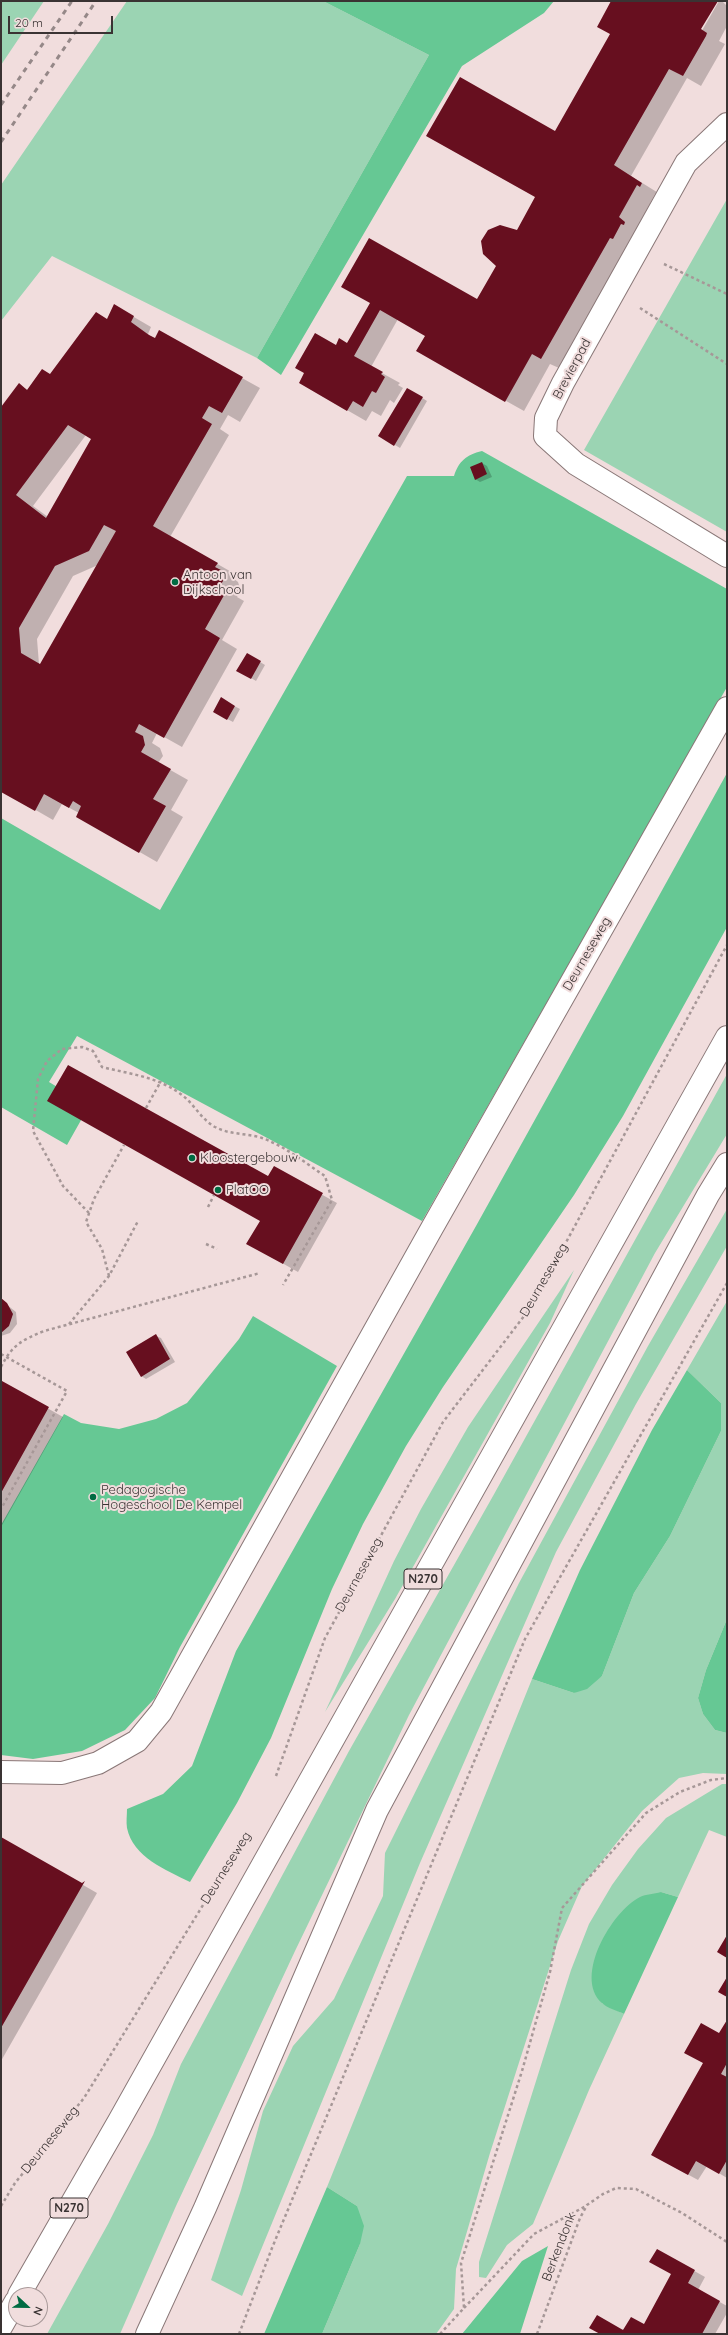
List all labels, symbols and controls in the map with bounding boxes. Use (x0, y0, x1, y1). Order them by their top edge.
scale bar (10, 8, 115, 34)
text: 20 m (15, 15, 43, 30)
street label: Brevierpad (550, 336, 594, 402)
place label: Antoon van Dijkschool (183, 567, 252, 598)
marker: Antoon van Dijkschool (170, 577, 180, 587)
street label: Deurneseweg (560, 914, 614, 994)
place label: Kloostergebouw (200, 1150, 298, 1166)
marker: Kloostergebouw (187, 1153, 197, 1163)
place label: PlatOO (226, 1182, 269, 1198)
marker: PlatOO (213, 1185, 223, 1195)
street label: Deurneseweg (517, 1240, 571, 1320)
place label: Pedagogische Hogeschool De Kempel (101, 1482, 242, 1513)
marker: Pedagogische Hogeschool De Kempel (88, 1492, 98, 1502)
street label: Deurneseweg (332, 1535, 386, 1615)
road number: N270 (404, 1569, 442, 1589)
street label: Deurneseweg (197, 1829, 255, 1907)
street label: Deurneseweg (18, 2103, 82, 2177)
road number: N270 (50, 2198, 88, 2218)
street label: Berkendonk (539, 2210, 579, 2284)
north arrow (8, 2287, 48, 2327)
text: N (30, 2305, 46, 2317)

